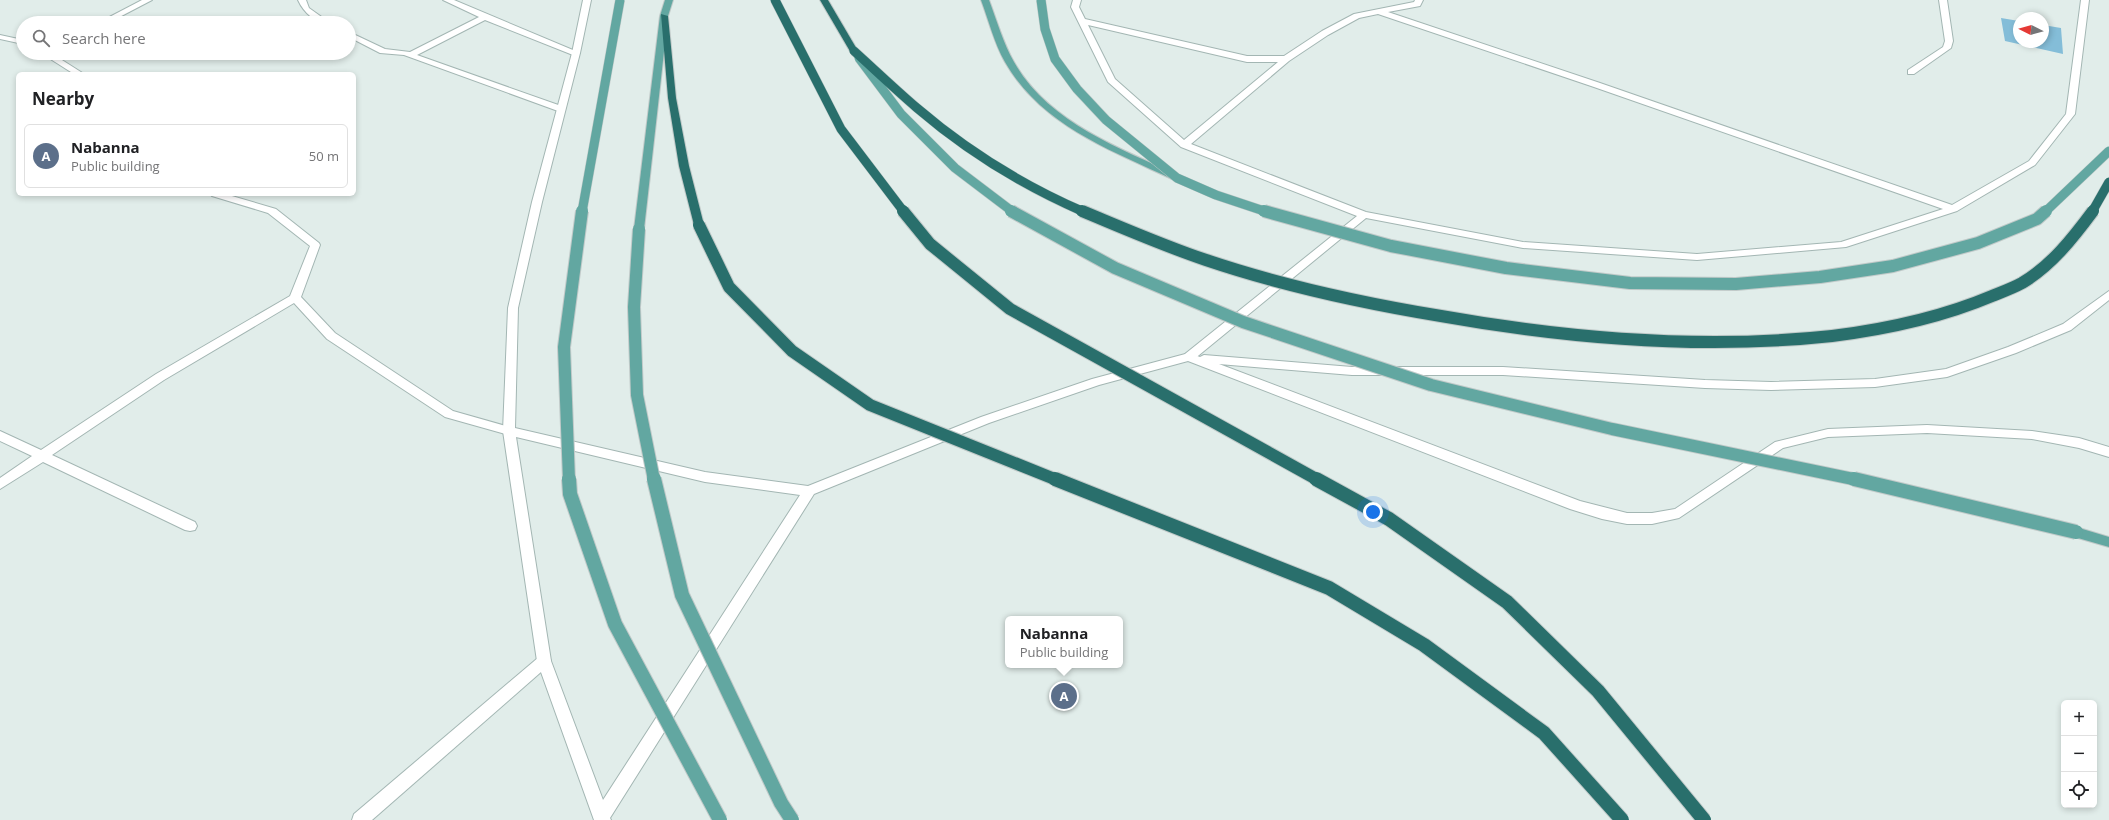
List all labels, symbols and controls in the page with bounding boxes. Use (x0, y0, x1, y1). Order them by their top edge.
north arrow (2013, 12, 2049, 48)
search box (16, 16, 356, 60)
icon: search (30, 27, 52, 49)
text: Search here (62, 28, 146, 48)
text: Nearby (32, 87, 94, 110)
text: Nabanna (71, 137, 140, 157)
text: A (42, 147, 50, 165)
text: 50 m (309, 147, 339, 165)
text: Public building (71, 157, 160, 175)
your location (1363, 502, 1383, 522)
popup (1005, 616, 1123, 668)
text: Nabanna (1020, 623, 1088, 643)
text: Public building (1020, 643, 1108, 661)
pin: A (1051, 681, 1077, 711)
map controls (2061, 700, 2097, 808)
button: + (2061, 700, 2097, 736)
button: − (2061, 736, 2097, 772)
button: locate (2061, 772, 2097, 808)

